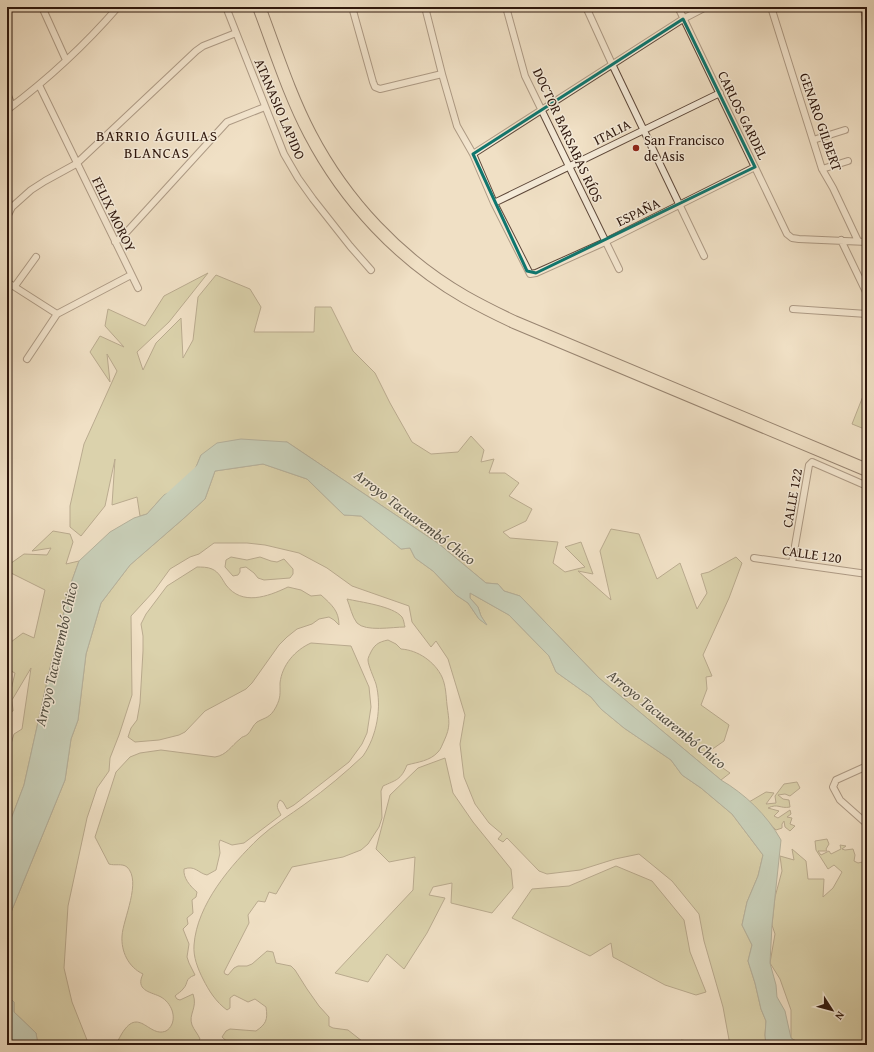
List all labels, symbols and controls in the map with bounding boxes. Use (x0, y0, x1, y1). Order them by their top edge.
street label: ATANASIO LAPIDO (250, 55, 310, 163)
street label: DOCTOR BARSABAS RÍOS (528, 65, 608, 206)
street label: CARLOS GARDEL (713, 67, 773, 163)
street label: GENARO GILBERT (795, 70, 847, 174)
street label: ITALIA (590, 114, 635, 150)
district label: BARRIO ÁGUILAS BLANCAS (96, 125, 218, 163)
place label: San Francisco de Asis (644, 130, 724, 166)
marker: San Francisco de Asis (631, 143, 641, 153)
street label: FELIX MOROY (87, 173, 141, 255)
street label: ESPAÑA (613, 193, 664, 231)
water label: Arroyo Tacuarembó Chico (349, 464, 481, 570)
street label: CALLE 122 (777, 467, 807, 529)
street label: CALLE 120 (781, 540, 843, 568)
water label: Arroyo Tacuarembó Chico (29, 579, 83, 729)
water label: Arroyo Tacuarembó Chico (602, 664, 731, 774)
north arrow (812, 990, 852, 1030)
text: N (831, 1008, 849, 1024)

